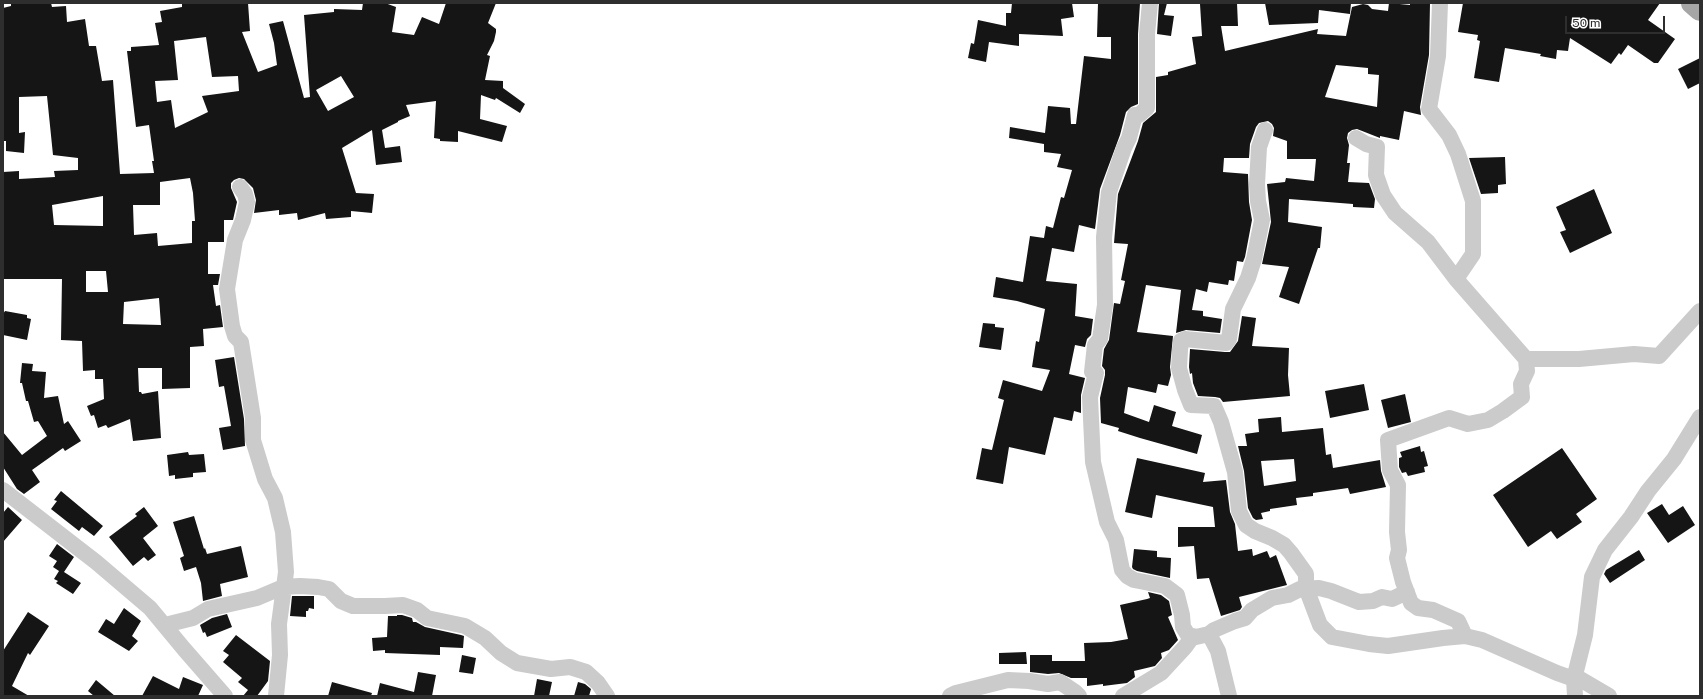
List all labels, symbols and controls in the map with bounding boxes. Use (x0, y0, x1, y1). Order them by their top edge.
scale bar (1567, 8, 1667, 34)
text: 50 m (1572, 16, 1600, 30)

